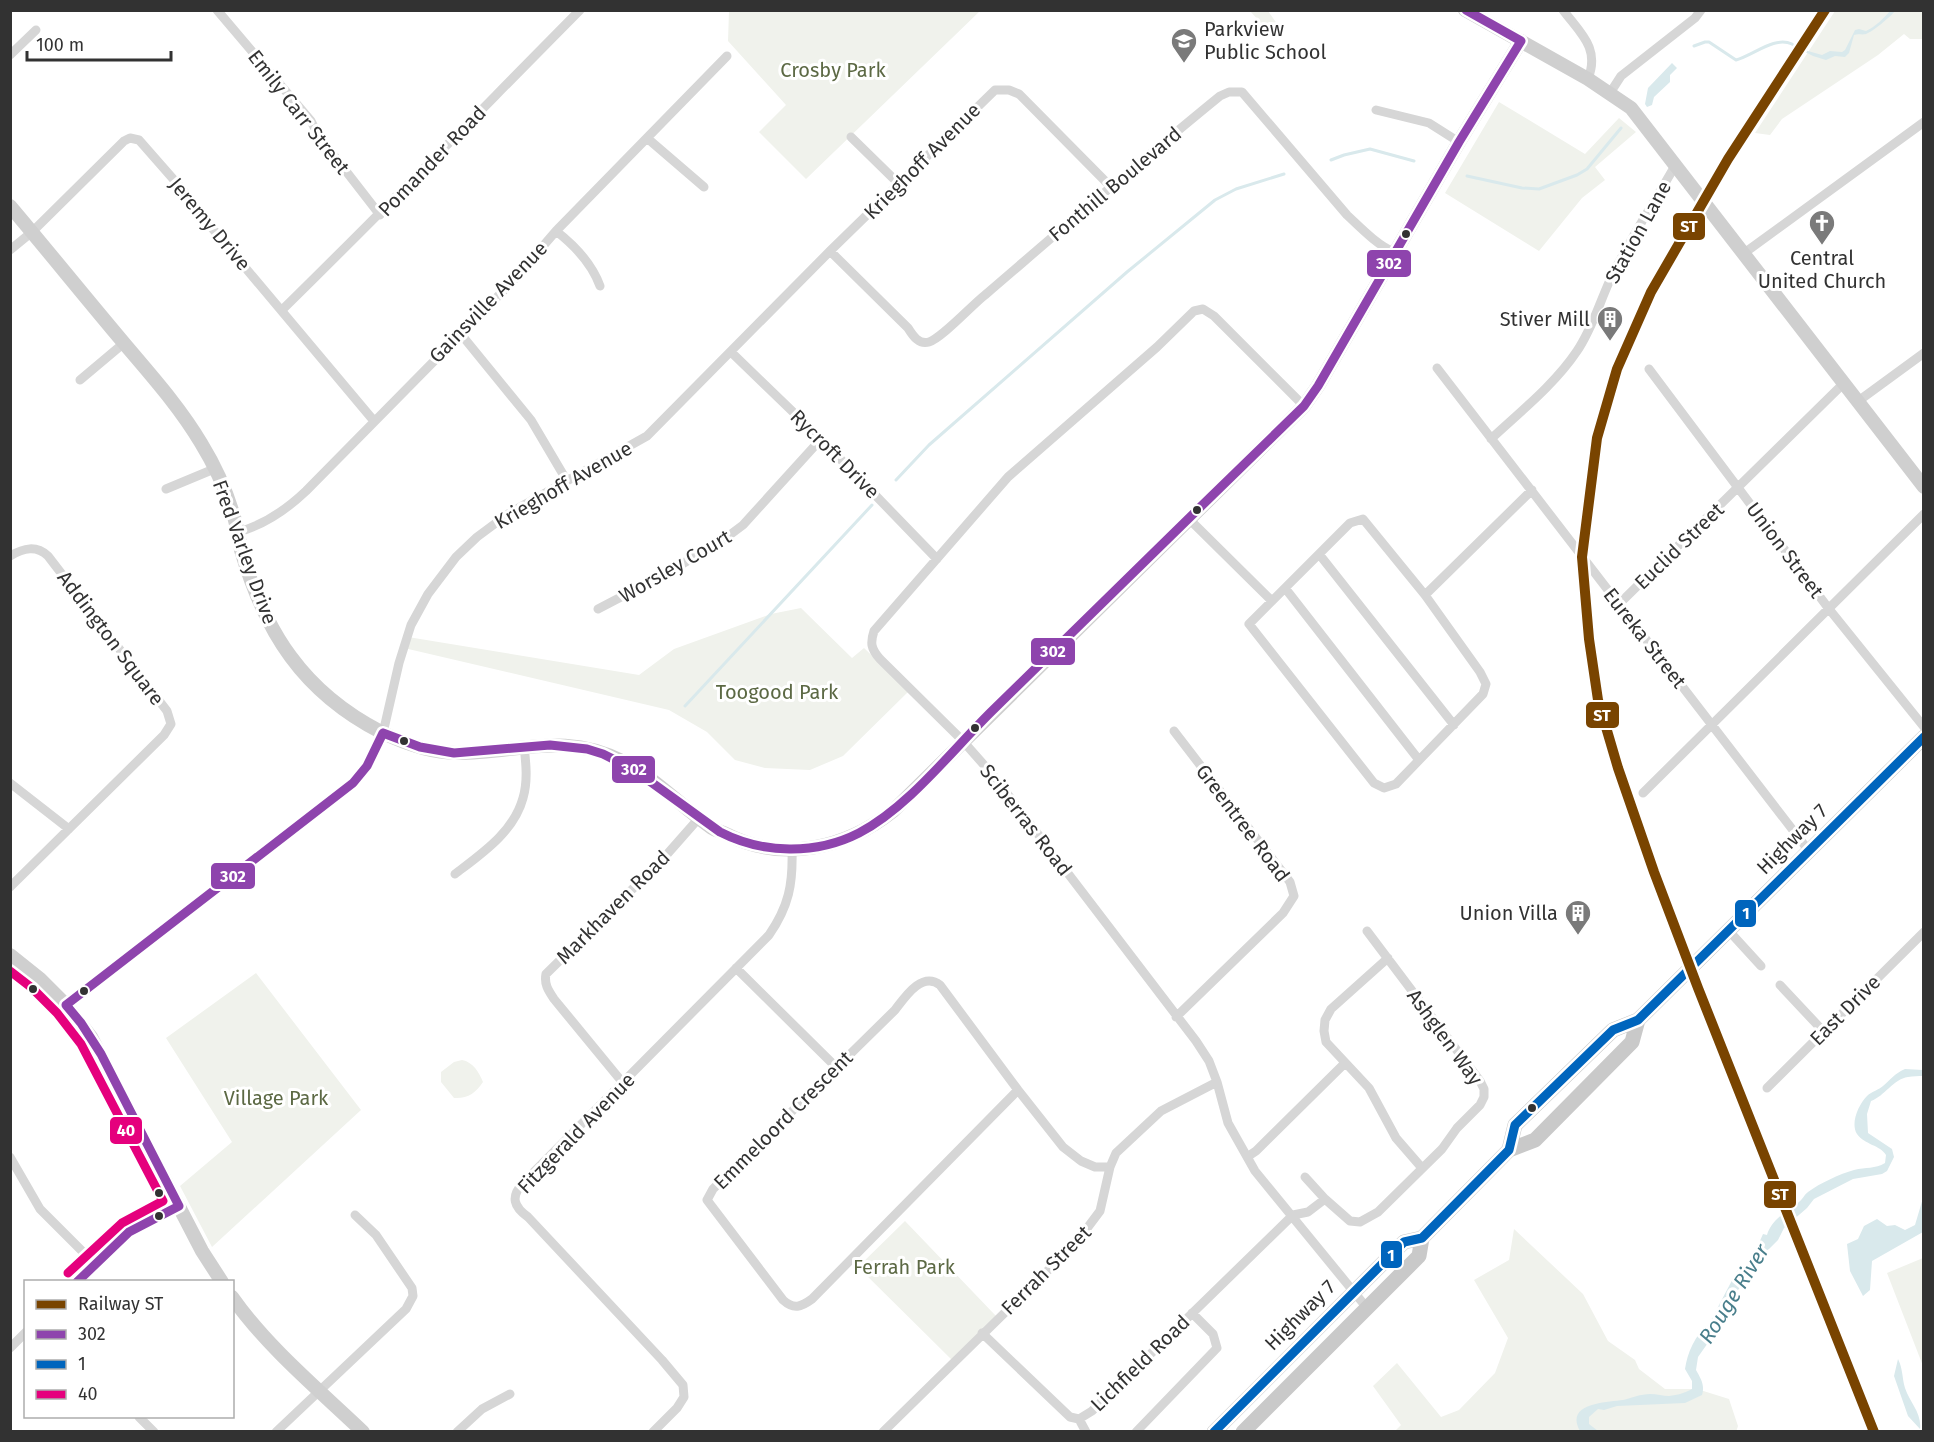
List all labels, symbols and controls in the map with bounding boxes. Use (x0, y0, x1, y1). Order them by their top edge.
place label: Parkview Public School (1204, 17, 1326, 64)
scale bar (27, 24, 171, 62)
school or university icon: Parkview Public School (1169, 26, 1199, 64)
text: 100 m (36, 34, 84, 56)
street label: Emily Carr Street (243, 45, 355, 179)
park label: Crosby Park (780, 58, 886, 82)
street label: Krieghoff Avenue (859, 98, 985, 224)
street label: Pomander Road (373, 101, 491, 221)
street label: Fonthill Boulevard (1044, 122, 1186, 246)
street label: Jeremy Drive (164, 173, 256, 275)
street label: Station Lane (1600, 176, 1676, 288)
church icon: Central United Church (1807, 208, 1837, 246)
line badge: ST (1672, 212, 1706, 241)
text: ST (1680, 217, 1698, 236)
unlabelled marker (1400, 228, 1412, 240)
street label: Gainsville Avenue (424, 236, 552, 368)
place label: Central United Church (1758, 246, 1886, 293)
line badge: 302 (1366, 249, 1412, 278)
text: 302 (1375, 254, 1402, 273)
building icon: Stiver Mill (1595, 304, 1625, 342)
place label: Stiver Mill (1500, 307, 1590, 331)
street label: Rycroft Drive (785, 404, 885, 504)
street label: Krieghoff Avenue (490, 436, 636, 534)
street label: Fred Varley Drive (208, 477, 282, 627)
street label: Euclid Street (1629, 497, 1729, 594)
street label: Union Street (1741, 497, 1829, 603)
unlabelled marker (1191, 504, 1203, 516)
street label: Worsley Court (615, 524, 736, 608)
street label: Addington Square (53, 566, 169, 710)
street label: Eureka Street (1598, 583, 1692, 693)
line badge: 302 (1030, 637, 1076, 666)
text: 302 (1039, 642, 1066, 661)
park label: Toogood Park (716, 680, 839, 704)
line badge: ST (1585, 701, 1620, 729)
text: ST (1593, 706, 1611, 725)
unlabelled marker (969, 722, 981, 734)
unlabelled marker (398, 735, 410, 747)
line badge: 302 (611, 755, 656, 784)
street label: Sciberras Road (975, 759, 1077, 881)
text: 302 (620, 760, 647, 779)
street label: Greentree Road (1191, 760, 1295, 886)
street label: Highway 7 (1752, 799, 1832, 879)
street label: Markhaven Road (551, 845, 675, 969)
line badge: 302 (210, 862, 256, 890)
text: 302 (219, 867, 246, 886)
building icon: Union Villa (1563, 898, 1593, 936)
line badge: 1 (1734, 899, 1757, 928)
place label: Union Villa (1459, 901, 1558, 925)
text: 1 (1742, 904, 1750, 923)
street label: East Drive (1805, 970, 1885, 1050)
unlabelled marker (27, 983, 39, 995)
street label: Ashglen Way (1402, 984, 1488, 1090)
unlabelled marker (78, 985, 90, 997)
street label: Emmeloord Crescent (709, 1045, 858, 1194)
street label: Fitzgerald Avenue (512, 1068, 640, 1198)
park label: Village Park (224, 1086, 329, 1110)
unlabelled marker (1526, 1102, 1538, 1114)
line badge: 40 (109, 1116, 143, 1145)
text: 40 (117, 1121, 135, 1140)
line badge: ST (1763, 1180, 1797, 1209)
text: ST (1771, 1185, 1789, 1204)
unlabelled marker (153, 1187, 165, 1199)
unlabelled marker (153, 1210, 165, 1222)
street label: Ferrah Street (996, 1220, 1096, 1320)
water label: Rouge River (1693, 1239, 1775, 1349)
line badge: 1 (1380, 1240, 1403, 1269)
text: 1 (1387, 1246, 1395, 1265)
park label: Ferrah Park (853, 1255, 956, 1279)
street label: Highway 7 (1260, 1275, 1340, 1355)
legend (24, 1280, 234, 1418)
text: Railway ST (78, 1293, 164, 1315)
street label: Lichfield Road (1085, 1310, 1195, 1416)
text: 302 (78, 1323, 106, 1345)
text: 1 (78, 1353, 86, 1375)
text: 40 (78, 1383, 98, 1405)

